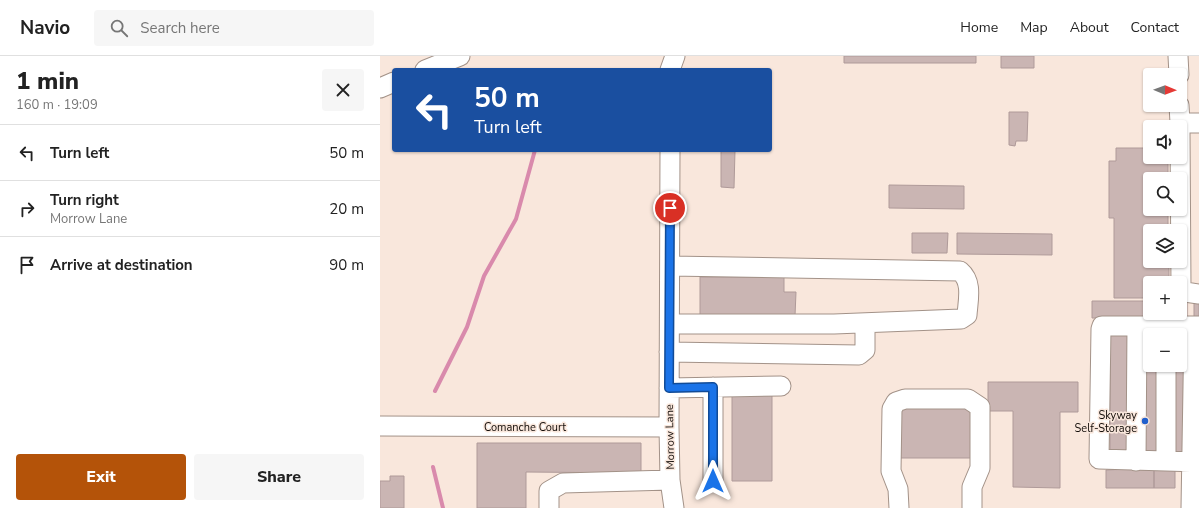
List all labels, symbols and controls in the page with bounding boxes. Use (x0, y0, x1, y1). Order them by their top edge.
search box (94, 10, 374, 46)
text: Navio (20, 15, 70, 41)
icon: search (108, 17, 130, 39)
text: Search here (140, 18, 220, 38)
text: Home (960, 18, 998, 37)
text: Map (1020, 18, 1048, 37)
text: About (1070, 18, 1109, 37)
text: Contact (1131, 18, 1179, 37)
text: 1 min (16, 65, 79, 97)
north arrow (1143, 68, 1187, 112)
map controls (1143, 68, 1187, 372)
button: close (322, 69, 364, 111)
text: 50 m (474, 79, 540, 117)
icon: left (408, 84, 460, 136)
text: 160 m · 19:09 (16, 96, 98, 114)
text: Turn left (474, 115, 542, 139)
button: sound (1143, 120, 1187, 164)
icon: left (16, 142, 38, 164)
text: Turn left (50, 143, 109, 163)
text: 50 m (329, 143, 364, 163)
button: search (1143, 172, 1187, 216)
text: Turn right (50, 190, 119, 210)
pin (653, 191, 687, 225)
icon: arrive (659, 197, 681, 219)
icon: right (16, 198, 38, 220)
text: 20 m (329, 199, 364, 219)
text: Morrow Lane (50, 210, 127, 228)
button: layers (1143, 224, 1187, 268)
icon: arrive (16, 254, 38, 276)
text: Arrive at destination (50, 255, 193, 275)
text: 90 m (329, 255, 364, 275)
button: + (1143, 276, 1187, 320)
button: − (1143, 328, 1187, 372)
street label: Morrow Lane (662, 404, 678, 470)
place label: Skyway Self-Storage (1075, 408, 1137, 436)
marker: Skyway Self-Storage (1140, 416, 1150, 426)
street label: Comanche Court (484, 420, 566, 435)
button: Exit (16, 454, 186, 500)
button: Share (194, 454, 364, 500)
position arrow (692, 460, 734, 502)

